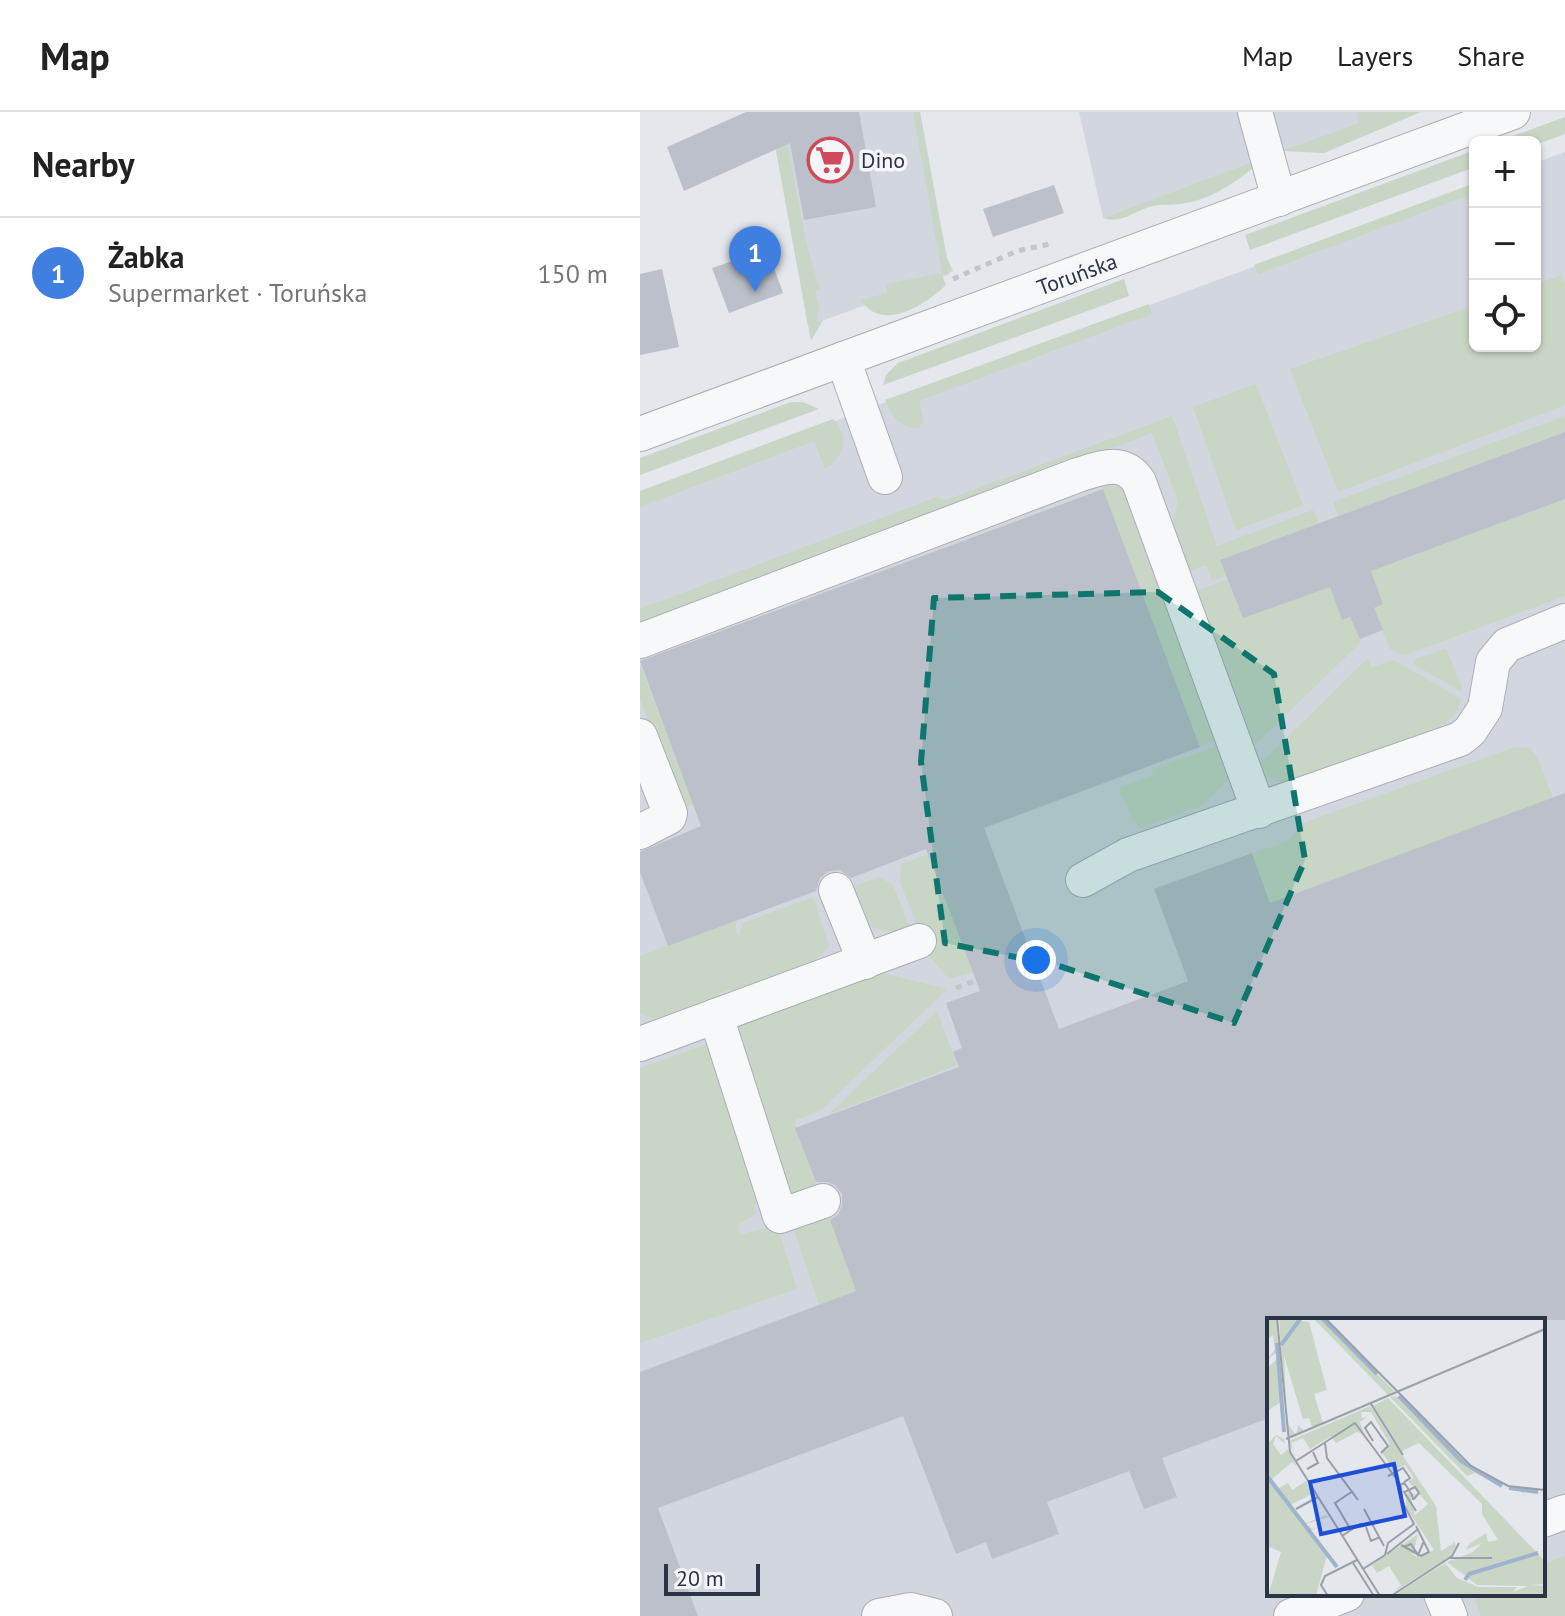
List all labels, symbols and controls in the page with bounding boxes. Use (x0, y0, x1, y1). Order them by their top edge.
text: Map (40, 31, 110, 80)
text: Map (1242, 37, 1293, 74)
text: Layers (1337, 37, 1413, 74)
text: Share (1457, 37, 1525, 74)
supermarket icon: Dino (806, 136, 854, 184)
map controls (1469, 136, 1541, 352)
button: + (1469, 136, 1541, 208)
text: Nearby (32, 142, 134, 186)
place label: Dino (861, 146, 905, 174)
button: − (1469, 208, 1541, 280)
pin: 1 (729, 226, 781, 292)
text: Żabka (108, 237, 184, 276)
street label: Toruńska (1033, 247, 1121, 301)
text: 1 (51, 257, 65, 290)
text: 150 m (537, 257, 608, 290)
text: Supermarket · Toruńska (108, 276, 367, 309)
button: locate (1469, 280, 1541, 352)
your location (1016, 940, 1056, 980)
inset map (1267, 1318, 1545, 1596)
scale bar (664, 1560, 760, 1596)
text: 20 m (676, 1564, 724, 1592)

